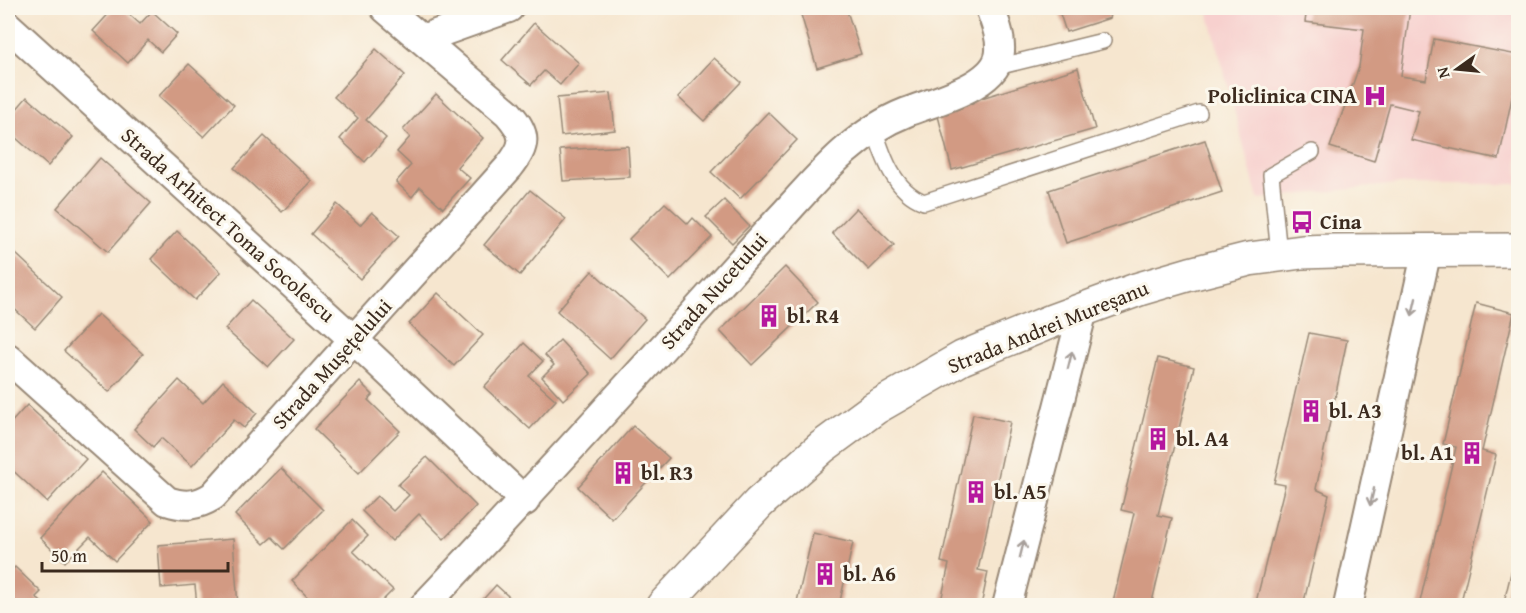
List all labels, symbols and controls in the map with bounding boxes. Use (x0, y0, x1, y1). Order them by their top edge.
north arrow (1427, 39, 1487, 99)
text: N (1429, 64, 1455, 81)
place label: Policlinica CINA (1208, 80, 1358, 111)
hospital icon: Policlinica CINA (1362, 83, 1388, 109)
street label: Strada Arhitect Toma Socolescu (114, 120, 343, 330)
place label: Cina (1320, 206, 1362, 237)
bus stop icon: Cina (1289, 209, 1315, 235)
street label: Strada Nucetului (653, 225, 775, 356)
street label: Strada Andrei Mureșanu (943, 272, 1154, 381)
street label: Strada Mușețelului (264, 291, 399, 436)
one-way arrow (1408, 297, 1419, 316)
place label: bl. R4 (787, 300, 840, 331)
building icon: bl. R4 (756, 303, 782, 329)
one-way arrow (1065, 351, 1076, 370)
place label: bl. A3 (1329, 395, 1382, 426)
building icon: bl. A3 (1298, 398, 1324, 424)
place label: bl. A4 (1176, 423, 1229, 454)
building icon: bl. A4 (1145, 426, 1171, 452)
place label: bl. A1 (1401, 437, 1454, 468)
building icon: bl. A1 (1459, 440, 1485, 466)
place label: bl. R3 (641, 457, 693, 488)
building icon: bl. R3 (610, 460, 636, 486)
place label: bl. A5 (994, 476, 1047, 507)
building icon: bl. A5 (963, 479, 989, 505)
one-way arrow (1365, 488, 1377, 507)
scale bar (42, 535, 228, 573)
one-way arrow (1016, 540, 1028, 559)
text: 50 m (51, 542, 87, 569)
place label: bl. A6 (843, 558, 896, 589)
building icon: bl. A6 (812, 561, 838, 587)

